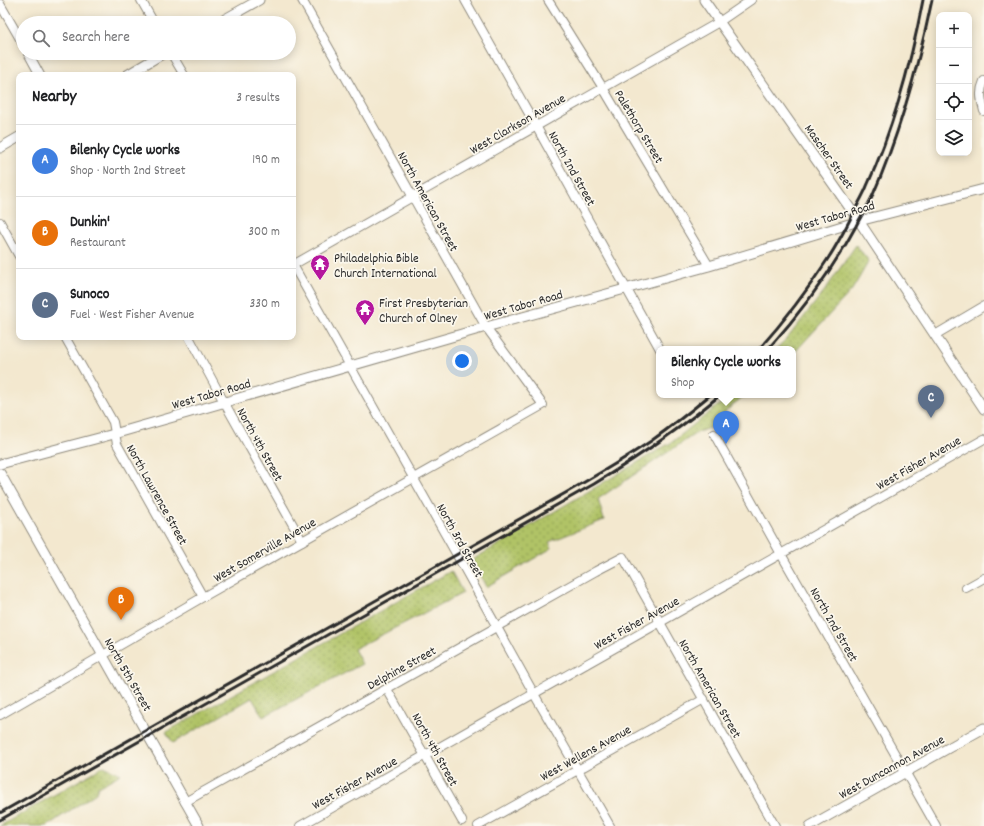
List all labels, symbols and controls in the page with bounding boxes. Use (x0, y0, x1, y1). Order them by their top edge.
map controls (936, 12, 972, 156)
button: + (936, 12, 972, 48)
search box (16, 16, 296, 60)
icon: search (30, 27, 52, 49)
text: Search here (62, 27, 130, 49)
button: − (936, 48, 972, 84)
button: locate (936, 84, 972, 120)
text: Nearby (32, 86, 76, 110)
street label: Palethorp Street (608, 87, 667, 168)
text: 3 results (236, 89, 280, 108)
street label: West Clarkson Avenue (467, 90, 570, 160)
button: layers (936, 120, 972, 156)
street label: Mascher Street (799, 121, 857, 194)
street label: North 2nd Street (542, 128, 599, 210)
text: Bilenky Cycle works (70, 140, 180, 162)
street label: North American Street (391, 149, 462, 256)
text: A (41, 151, 49, 170)
text: 190 m (252, 151, 280, 170)
text: Shop · North 2nd Street (70, 162, 186, 181)
street label: West Tabor Road (794, 197, 877, 238)
text: Dunkin' (70, 212, 110, 234)
text: B (42, 223, 48, 242)
text: 300 m (248, 223, 280, 242)
text: Restaurant (70, 234, 126, 253)
place label: Philadelphia Bible Church International (334, 250, 437, 284)
temple icon: Philadelphia Bible Church International (309, 253, 331, 281)
text: Sunoco (70, 284, 109, 306)
street label: West Tabor Road (482, 286, 565, 327)
text: C (42, 295, 48, 314)
text: 330 m (249, 295, 280, 314)
place label: First Presbyterian Church of Olney (379, 295, 468, 329)
temple icon: First Presbyterian Church of Olney (354, 298, 376, 326)
text: Fuel · West Fisher Avenue (70, 306, 194, 325)
popup (656, 346, 796, 398)
your location (452, 351, 472, 371)
text: Bilenky Cycle works (671, 352, 781, 374)
text: Shop (671, 374, 694, 393)
street label: West Tabor Road (170, 375, 253, 416)
pin: C (918, 385, 944, 418)
street label: North 4th Street (231, 405, 287, 486)
pin: A (713, 411, 739, 444)
street label: West Fisher Avenue (873, 432, 965, 496)
street label: North Lawrence Street (120, 441, 192, 549)
street label: North 3rd Street (431, 501, 487, 582)
street label: West Somerville Avenue (210, 514, 320, 588)
street label: North 2nd Street (804, 585, 862, 666)
pin: B (108, 587, 134, 620)
street label: West Fisher Avenue (591, 593, 684, 656)
street label: North 5th Street (98, 635, 156, 716)
street label: North American Street (673, 636, 745, 743)
street label: Delphine Street (364, 642, 440, 696)
street label: North 4th Street (406, 710, 462, 791)
street label: West Wellens Avenue (537, 721, 635, 787)
street label: West Duncannon Avenue (836, 731, 949, 805)
street label: West Fisher Avenue (309, 753, 402, 816)

